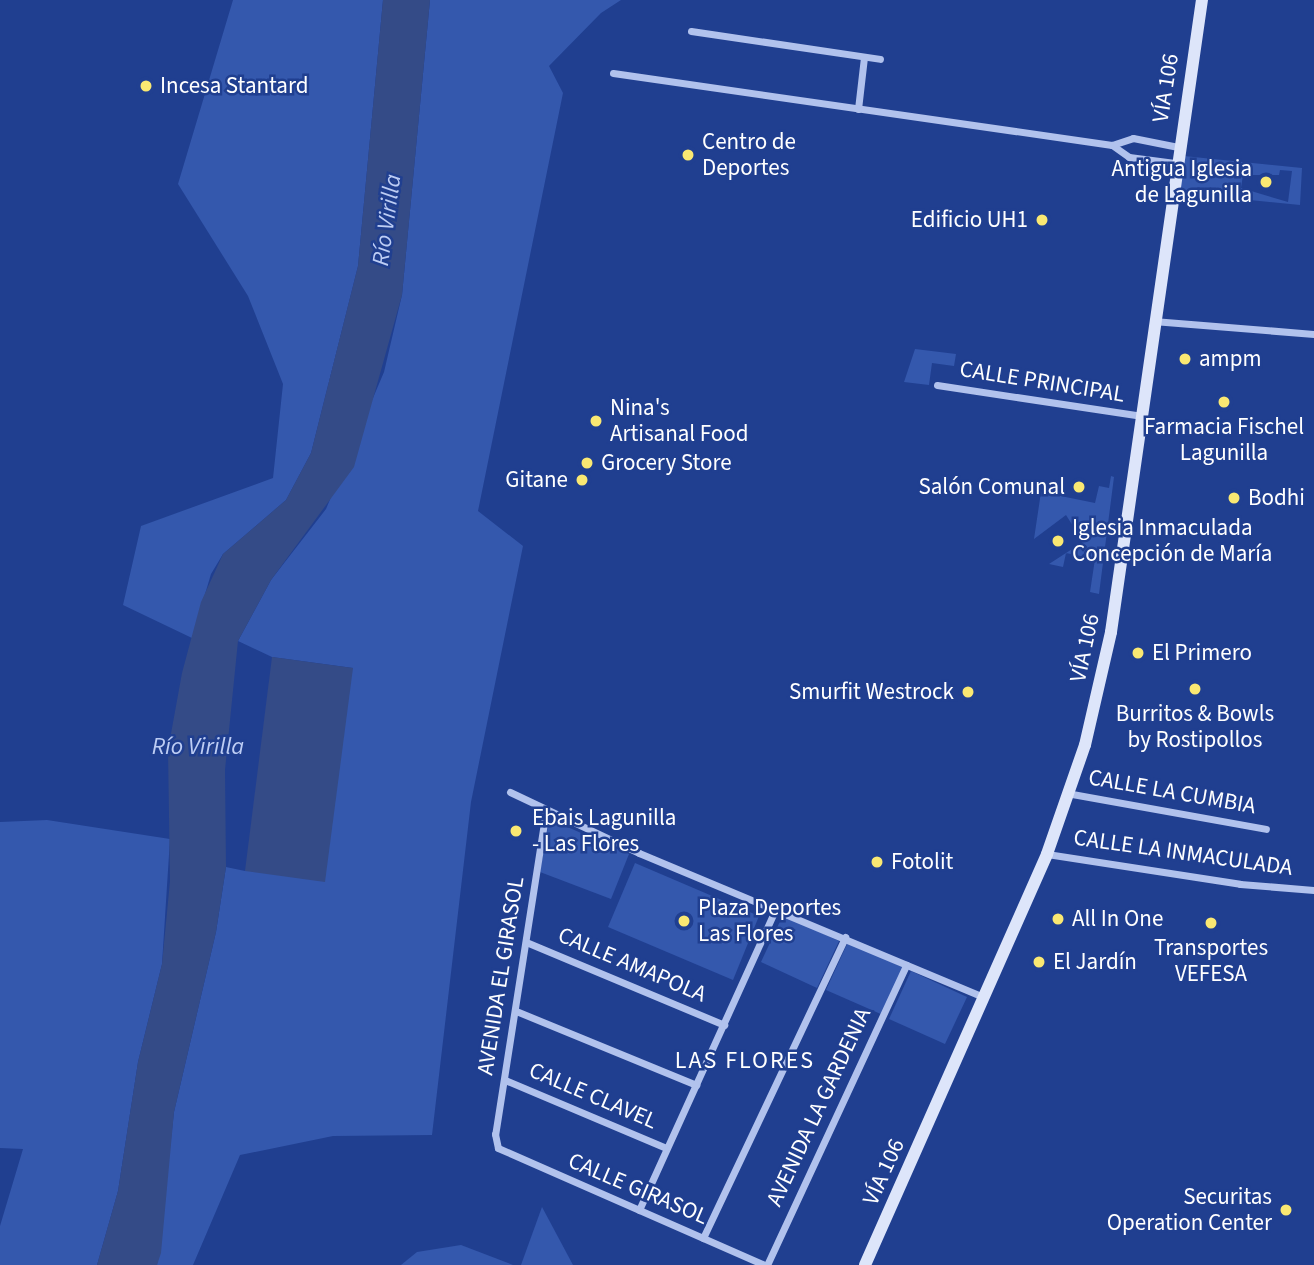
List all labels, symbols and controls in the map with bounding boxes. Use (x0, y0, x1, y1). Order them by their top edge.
street label: VÍA 106 (1147, 52, 1185, 124)
place label: Incesa Stantard (160, 72, 308, 100)
marker: Incesa Stantard (138, 78, 154, 94)
place label: Centro de Deportes (702, 128, 796, 182)
marker: Centro de Deportes (680, 147, 696, 163)
place label: Antigua Iglesia de Lagunilla (1111, 155, 1252, 209)
water label: Río Virilla (366, 172, 408, 268)
marker: Antigua Iglesia de Lagunilla (1258, 174, 1274, 190)
place label: Edificio UH1 (911, 206, 1028, 234)
marker: Edificio UH1 (1034, 212, 1050, 228)
place label: ampm (1199, 345, 1261, 373)
marker: ampm (1177, 351, 1193, 367)
street label: CALLE PRINCIPAL (958, 355, 1126, 409)
place label: Nina's Artisanal Food (610, 394, 749, 448)
marker: Farmacia Fischel Lagunilla (1216, 394, 1232, 410)
marker: Nina's Artisanal Food (588, 413, 604, 429)
place label: Farmacia Fischel Lagunilla (1144, 413, 1304, 467)
place label: Grocery Store (601, 449, 732, 477)
marker: Grocery Store (579, 455, 595, 471)
place label: Gitane (505, 466, 568, 494)
marker: Gitane (574, 472, 590, 488)
place label: Salón Comunal (918, 473, 1065, 501)
marker: Salón Comunal (1071, 479, 1087, 495)
place label: Bodhi (1248, 484, 1305, 512)
marker: Bodhi (1226, 490, 1242, 506)
place label: Iglesia Inmaculada Concepción de María (1072, 514, 1272, 568)
marker: Iglesia Inmaculada Concepción de María (1050, 533, 1066, 549)
street label: VÍA 106 (1064, 611, 1106, 685)
place label: El Primero (1152, 639, 1252, 667)
marker: El Primero (1130, 645, 1146, 661)
place label: Smurfit Westrock (789, 678, 954, 706)
marker: Burritos & Bowls by Rostipollos (1187, 681, 1203, 697)
marker: Smurfit Westrock (960, 684, 976, 700)
place label: Burritos & Bowls by Rostipollos (1116, 700, 1274, 754)
water label: Río Virilla (152, 733, 244, 761)
street label: CALLE LA CUMBIA (1086, 764, 1258, 820)
place label: Ebais Lagunilla - Las Flores (532, 804, 676, 858)
marker: Ebais Lagunilla - Las Flores (506, 821, 526, 841)
street label: CALLE LA INMACULADA (1072, 824, 1294, 882)
place label: Fotolit (891, 848, 953, 876)
marker: Fotolit (869, 854, 885, 870)
street label: AVENIDA EL GIRASOL (472, 875, 530, 1077)
place label: Plaza Deportes Las Flores (698, 894, 841, 948)
place label: All In One (1072, 905, 1163, 933)
marker: All In One (1050, 911, 1066, 927)
marker: Plaza Deportes Las Flores (676, 913, 692, 929)
marker: Transportes VEFESA (1203, 915, 1219, 931)
street label: CALLE AMAPOLA (554, 921, 710, 1009)
place label: Transportes VEFESA (1154, 934, 1268, 988)
place label: El Jardín (1053, 948, 1137, 976)
marker: El Jardín (1031, 954, 1047, 970)
street label: AVENIDA LA GARDENIA (761, 1003, 877, 1211)
district label: LAS FLORES (676, 1047, 814, 1075)
street label: CALLE CLAVEL (525, 1057, 661, 1135)
street label: VÍA 106 (857, 1135, 911, 1209)
street label: CALLE GIRASOL (564, 1147, 712, 1231)
place label: Securitas Operation Center (1107, 1183, 1272, 1237)
marker: Securitas Operation Center (1278, 1202, 1294, 1218)

